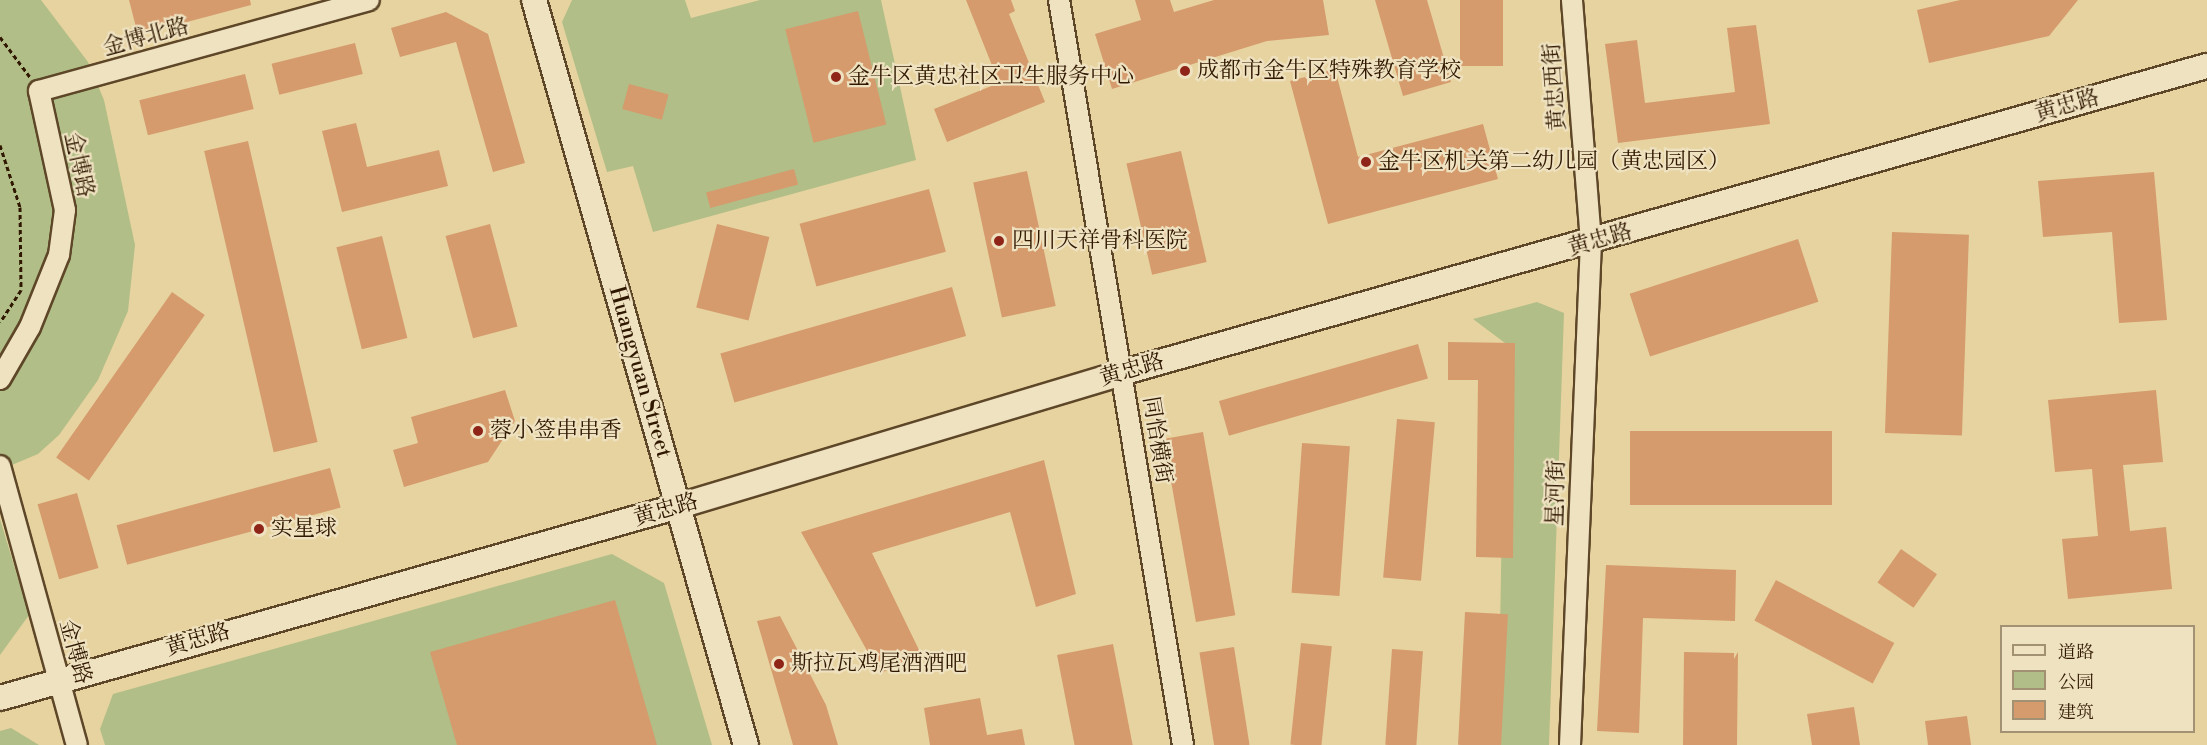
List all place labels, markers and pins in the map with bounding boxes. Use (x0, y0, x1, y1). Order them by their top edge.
place label: 成都市金牛区特殊教育学校 (1197, 58, 1461, 84)
place label: 金牛区黄忠社区卫生服务中心 (848, 64, 1134, 90)
marker: 成都市金牛区特殊教育学校 (1178, 64, 1192, 78)
marker: 金牛区黄忠社区卫生服务中心 (829, 70, 843, 84)
place label: 金牛区机关第二幼儿园（黄忠园区） (1378, 149, 1730, 175)
marker: 金牛区机关第二幼儿园（黄忠园区） (1359, 155, 1373, 169)
place label: 四川天祥骨科医院 (1012, 228, 1188, 254)
marker: 四川天祥骨科医院 (990, 232, 1008, 250)
place label: 蓉小签串串香 (490, 418, 622, 444)
marker: 蓉小签串串香 (471, 424, 485, 438)
place label: 实星球 (271, 516, 337, 542)
marker: 实星球 (252, 522, 266, 536)
place label: 斯拉瓦鸡尾酒酒吧 (791, 651, 967, 677)
marker: 斯拉瓦鸡尾酒酒吧 (772, 657, 786, 671)

